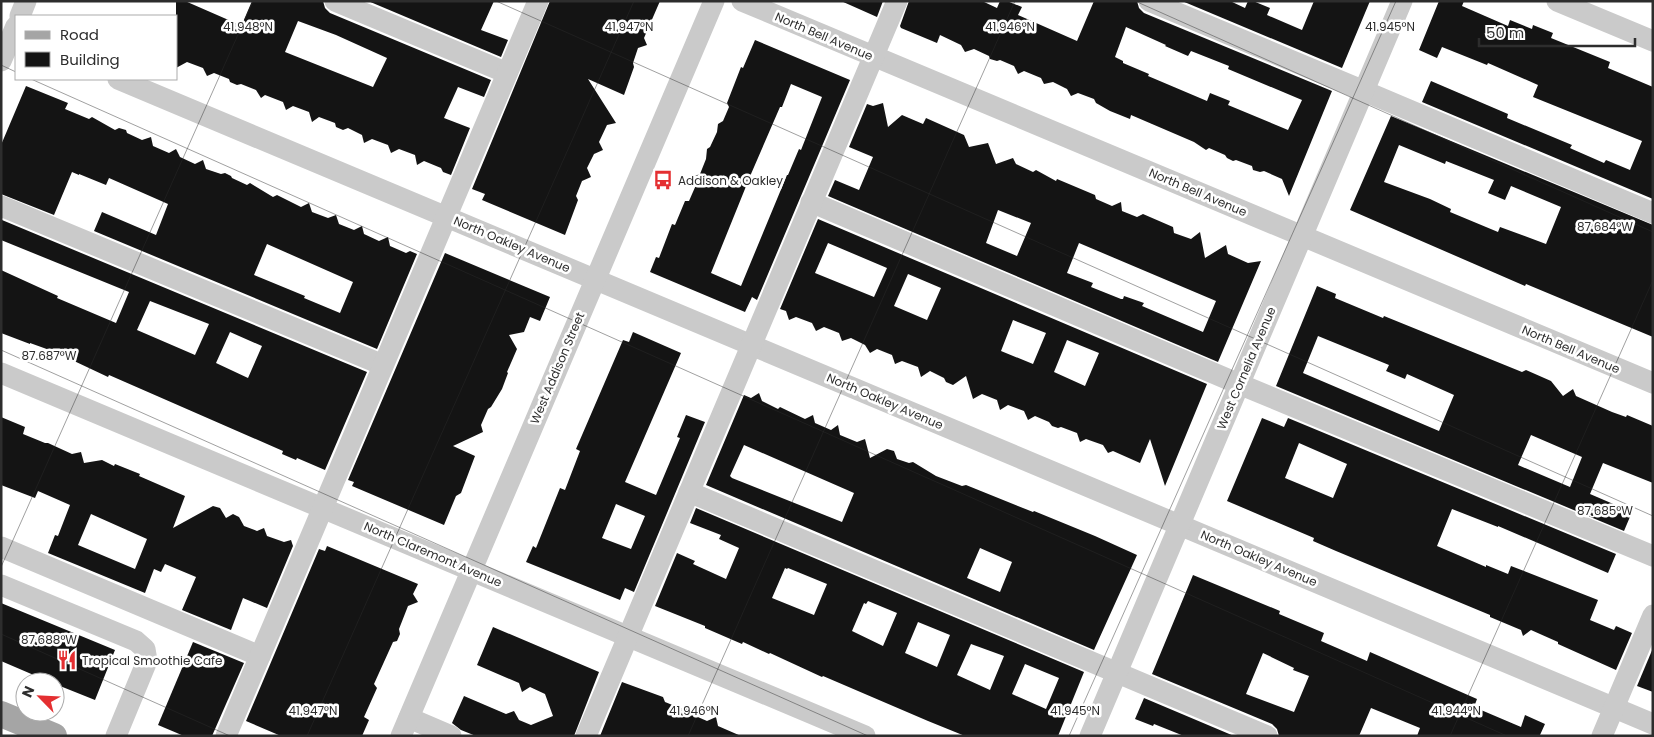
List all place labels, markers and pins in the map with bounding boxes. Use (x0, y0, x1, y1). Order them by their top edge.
bus stop icon: Addison & Oakley (652, 169, 674, 191)
place label: Addison & Oakley (678, 172, 783, 189)
restaurant icon: Tropical Smoothie Cafe (56, 649, 78, 671)
place label: Tropical Smoothie Cafe (82, 652, 222, 669)

